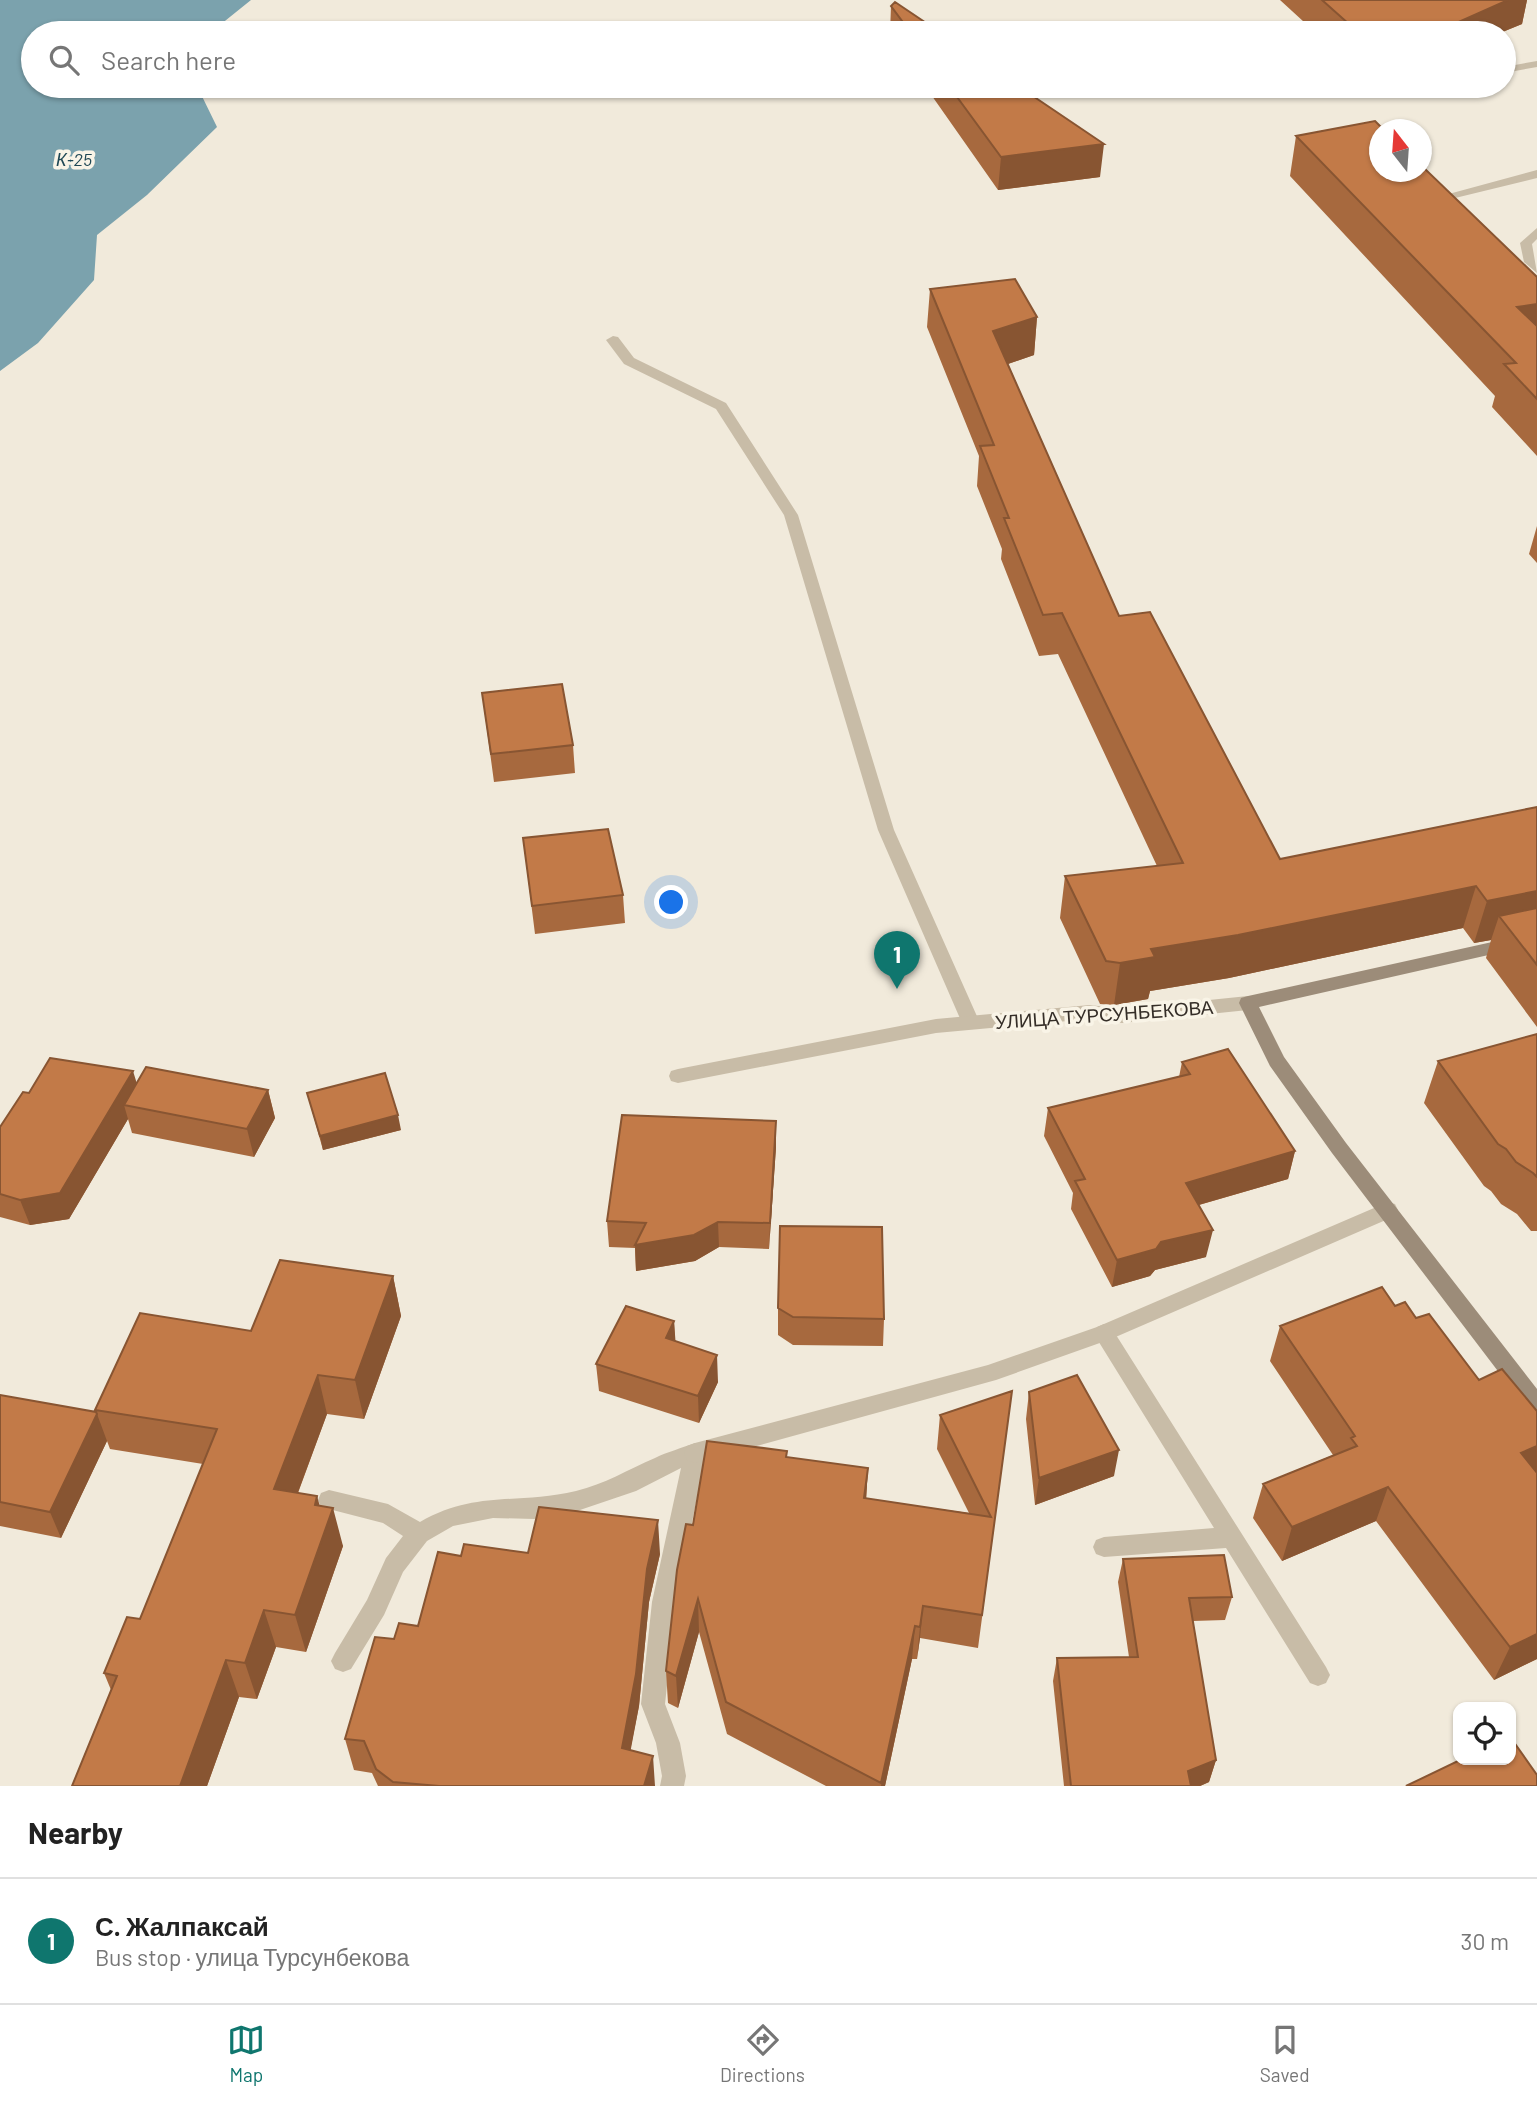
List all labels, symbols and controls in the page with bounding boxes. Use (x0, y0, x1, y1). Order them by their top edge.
search box (21, 21, 1516, 98)
icon: search (45, 41, 83, 79)
text: Search here (101, 44, 236, 75)
north arrow (1369, 119, 1432, 182)
water label: К-25 (56, 148, 92, 170)
your location (654, 885, 688, 919)
pin: 1 (874, 931, 920, 989)
street label: УЛИЦА ТУРСУНБЕКОВА (994, 995, 1214, 1033)
map controls (1453, 1702, 1516, 1765)
button: locate (1453, 1702, 1516, 1765)
text: Nearby (28, 1814, 123, 1850)
text: С. Жалпаксай (95, 1910, 269, 1941)
text: 1 (47, 1927, 55, 1955)
text: 30 m (1461, 1927, 1509, 1955)
text: Bus stop · улица Турсунбекова (95, 1943, 409, 1971)
tab: Map (227, 2021, 265, 2086)
tab: Directions (720, 2021, 805, 2086)
tab: Saved (1260, 2021, 1310, 2086)

